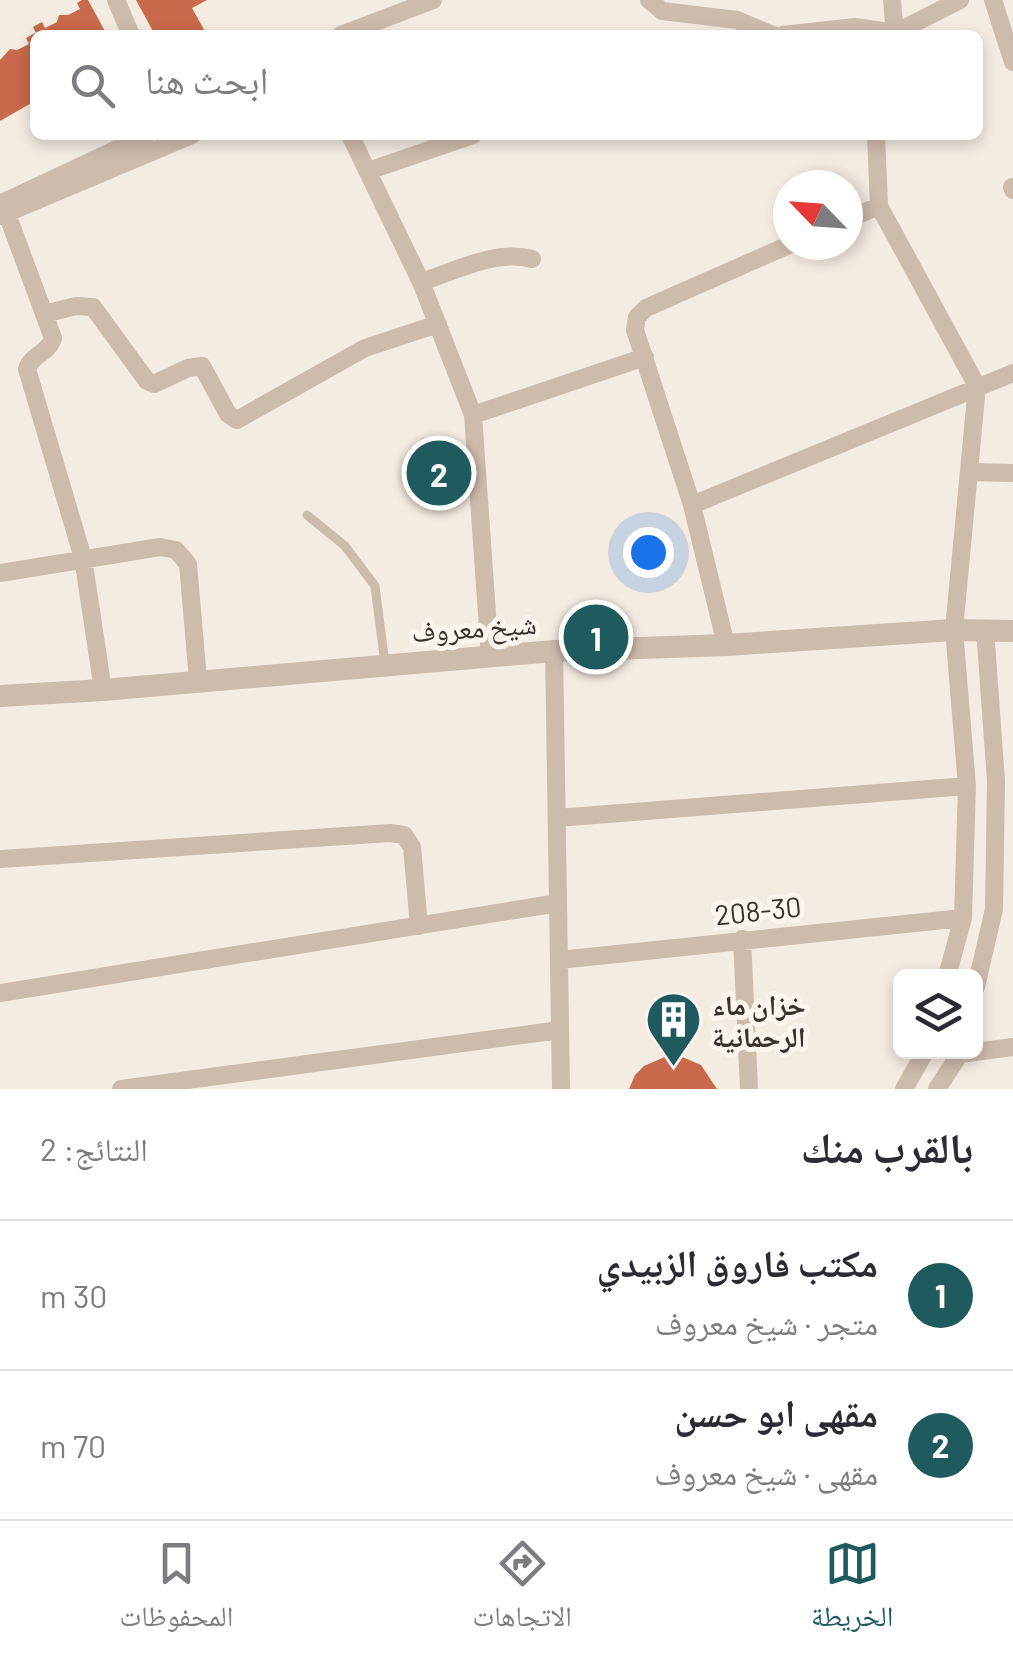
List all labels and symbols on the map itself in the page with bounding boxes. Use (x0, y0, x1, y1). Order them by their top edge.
north arrow (773, 170, 863, 260)
pin: 2 (406, 436, 472, 510)
your location (623, 527, 674, 578)
pin: 1 (564, 600, 628, 674)
street label: شیخ معروف (410, 606, 538, 650)
street label: 208-30 (713, 889, 803, 931)
place label: خزان ماء الرحمانية (712, 987, 806, 1054)
building icon: خزان ماء الرحمانية (643, 990, 703, 1069)

